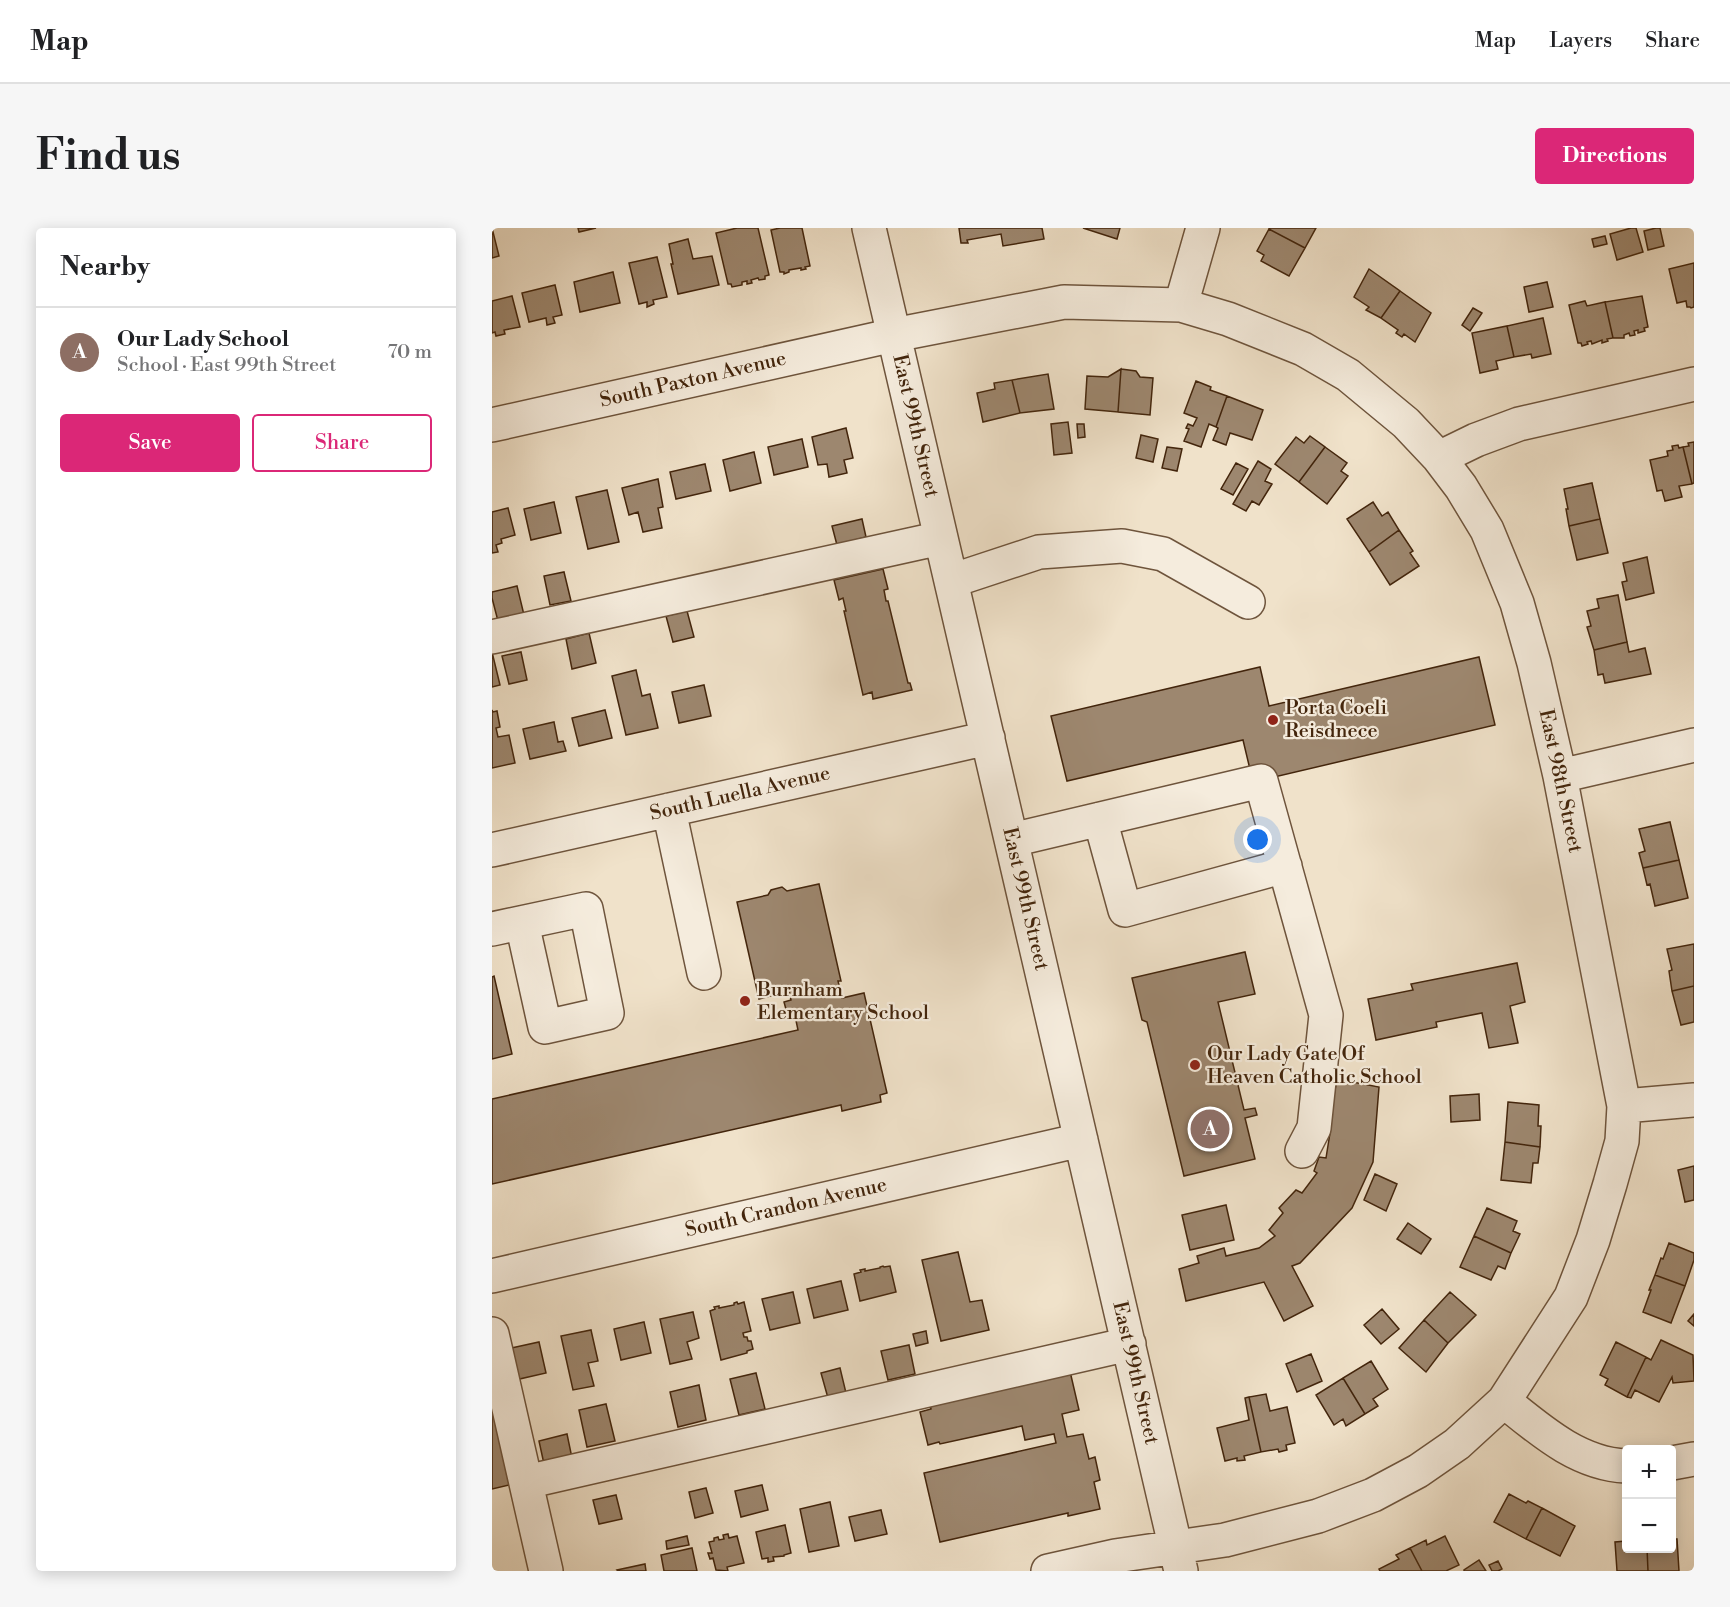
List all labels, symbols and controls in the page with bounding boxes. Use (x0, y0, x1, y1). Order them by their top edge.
text: Map (30, 24, 89, 59)
text: Map (1475, 28, 1516, 54)
text: Layers (1549, 28, 1612, 54)
text: Share (1645, 28, 1700, 54)
button: Directions (1535, 128, 1694, 184)
text: Find us (36, 130, 180, 183)
text: Nearby (60, 251, 150, 283)
text: Our Lady School (117, 326, 289, 353)
text: A (72, 340, 87, 365)
text: 70 m (388, 340, 432, 365)
street label: South Paxton Avenue (597, 346, 789, 414)
street label: East 99th Street (886, 352, 944, 500)
text: School · East 99th Street (117, 353, 336, 378)
button: Save (60, 414, 240, 472)
button: Share (252, 414, 432, 472)
place label: Porta Coeli Reisdnece (1285, 696, 1387, 744)
street label: East 98th Street (1533, 707, 1587, 855)
marker: Porta Coeli Reisdnece (1266, 713, 1280, 727)
street label: South Luella Avenue (647, 761, 833, 827)
street label: East 99th Street (996, 825, 1054, 973)
your location (1243, 825, 1272, 854)
place label: Burnham Elementary School (756, 978, 929, 1026)
marker: Burnham Elementary School (738, 994, 752, 1008)
place label: Our Lady Gate Of Heaven Catholic School (1207, 1042, 1422, 1090)
marker: Our Lady Gate Of Heaven Catholic School (1188, 1058, 1202, 1072)
pin: A (1190, 1106, 1230, 1152)
street label: South Crandon Avenue (683, 1173, 889, 1243)
street label: East 99th Street (1106, 1299, 1164, 1447)
map controls (1622, 1445, 1676, 1553)
button: + (1622, 1445, 1676, 1499)
button: − (1622, 1499, 1676, 1553)

